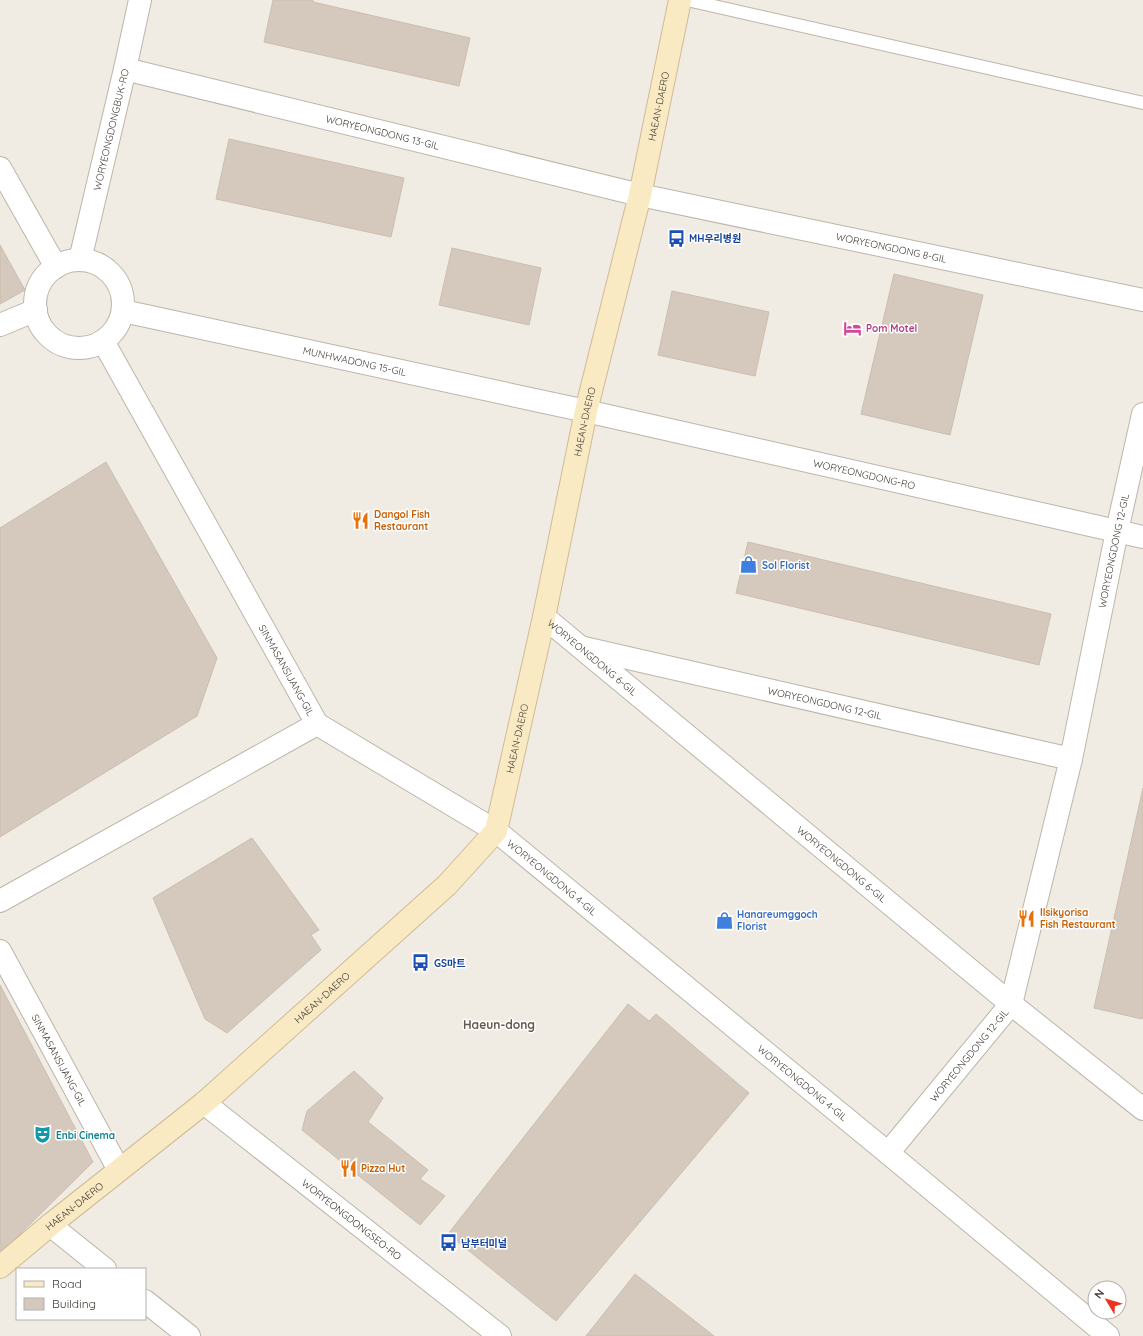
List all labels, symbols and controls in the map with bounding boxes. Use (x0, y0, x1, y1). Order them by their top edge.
street label: WORYEONGDONGBUK-RO (91, 67, 132, 192)
street label: HAEAN-DAERO (645, 70, 672, 142)
street label: WORYEONGDONG 13-GIL (324, 112, 441, 153)
bus stop icon: MH우리병원 (666, 228, 686, 248)
street label: WORYEONGDONG 8-GIL (835, 230, 949, 266)
place label: MH우리병원 (689, 232, 741, 245)
hotel icon: Pom Motel (843, 318, 863, 338)
place label: Pom Motel (866, 322, 917, 335)
street label: MUNHWADONG 15-GIL (302, 344, 408, 379)
street label: HAEAN-DAERO (571, 385, 599, 457)
street label: WORYEONGDONG-RO (812, 457, 917, 492)
street label: WORYEONGDONG 12-GIL (1096, 492, 1132, 609)
place label: Dangol Fish Restaurant (374, 508, 430, 533)
restaurant icon: Dangol Fish Restaurant (351, 510, 371, 530)
shop icon: Sol Florist (739, 555, 759, 575)
place label: Sol Florist (762, 559, 810, 572)
street label: WORYEONGDONG 6-GIL (545, 617, 640, 699)
street label: SINMASANSIJANG-GIL (256, 622, 317, 719)
street label: WORYEONGDONG 12-GIL (766, 684, 884, 723)
street label: HAEAN-DAERO (503, 702, 531, 774)
street label: WORYEONGDONG 6-GIL (794, 823, 890, 906)
street label: WORYEONGDONG 4-GIL (504, 837, 600, 919)
place label: Ilsikyorisa Fish Restaurant (1040, 906, 1116, 931)
place label: Hanareumggoch Florist (737, 908, 818, 933)
restaurant icon: Ilsikyorisa Fish Restaurant (1017, 908, 1037, 928)
shop icon: Hanareumggoch Florist (714, 910, 734, 930)
bus stop icon: GS마트 (411, 953, 431, 973)
place label: GS마트 (434, 957, 465, 970)
street label: HAEAN-DAERO (291, 969, 353, 1026)
street label: WORYEONGDONG 12-GIL (927, 1006, 1012, 1105)
street label: SINMASANSIJANG-GIL (29, 1012, 89, 1109)
district label: Haeun-dong (463, 1017, 535, 1032)
street label: WORYEONGDONG 4-GIL (755, 1042, 850, 1124)
theatre icon: Enbi Cinema (33, 1125, 53, 1145)
place label: Enbi Cinema (56, 1129, 115, 1142)
restaurant icon: Pizza Hut (338, 1158, 358, 1178)
place label: Pizza Hut (361, 1162, 405, 1175)
street label: WORYEONGDONGSEO-RO (299, 1176, 404, 1263)
street label: HAEAN-DAERO (43, 1179, 106, 1233)
bus stop icon: 남부터미널 (438, 1233, 458, 1253)
place label: 남부터미널 (461, 1237, 507, 1250)
legend (16, 1268, 146, 1320)
text: Road (52, 1276, 82, 1291)
north arrow (1087, 1280, 1127, 1320)
text: N (1091, 1286, 1107, 1301)
text: Building (52, 1296, 96, 1311)

